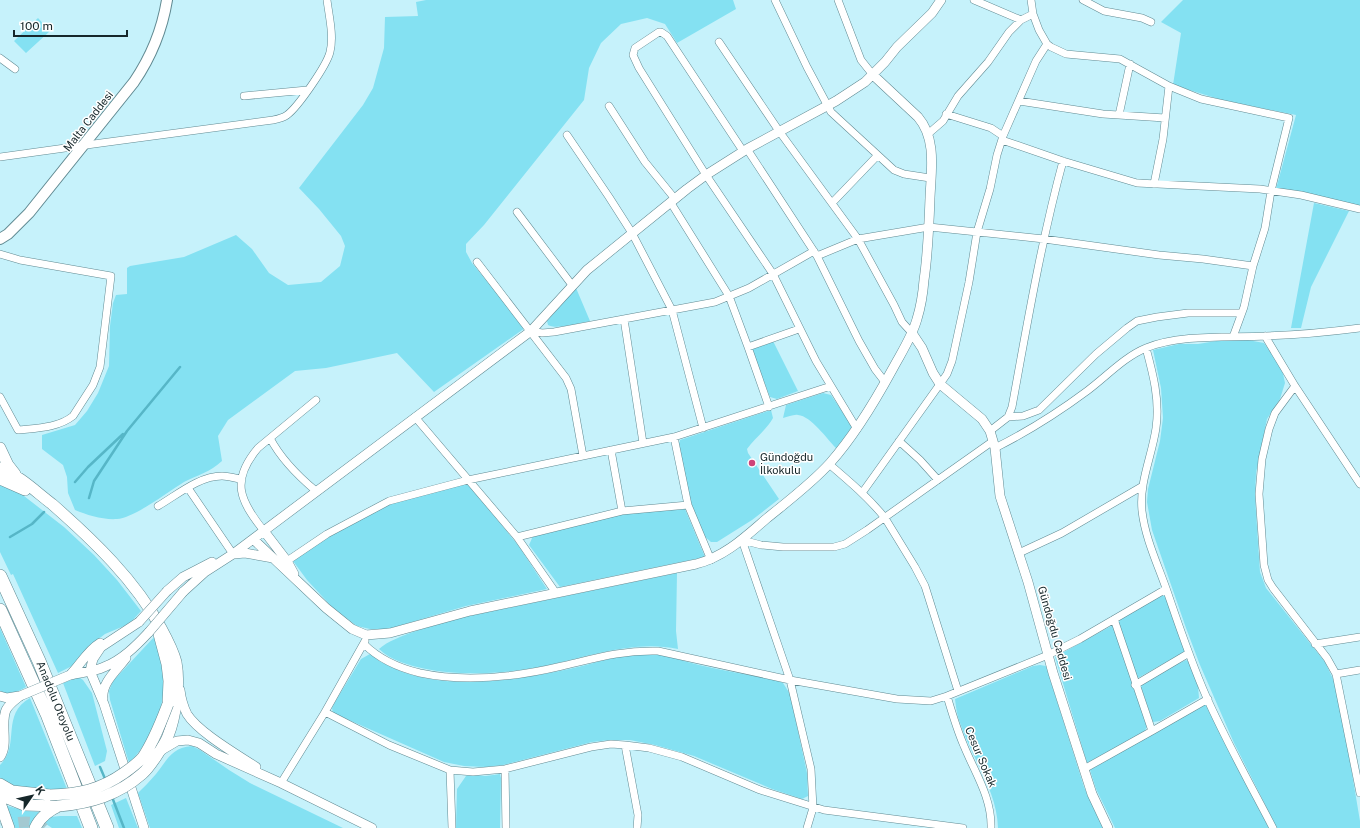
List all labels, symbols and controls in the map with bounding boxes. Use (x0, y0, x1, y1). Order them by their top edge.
scale bar (14, 12, 127, 38)
text: 100 m (20, 19, 53, 33)
street label: Malta Caddesi (61, 89, 115, 153)
place label: Gündoğdu İlkokulu (760, 451, 813, 476)
marker: Gündoğdu İlkokulu (747, 458, 757, 468)
street label: Gündoğdu Caddesi (1036, 585, 1074, 681)
street label: Anadolu Otoyolu (35, 659, 77, 743)
street label: Cesur Sokak (963, 725, 999, 789)
north arrow (12, 776, 52, 816)
text: K (33, 784, 48, 797)

